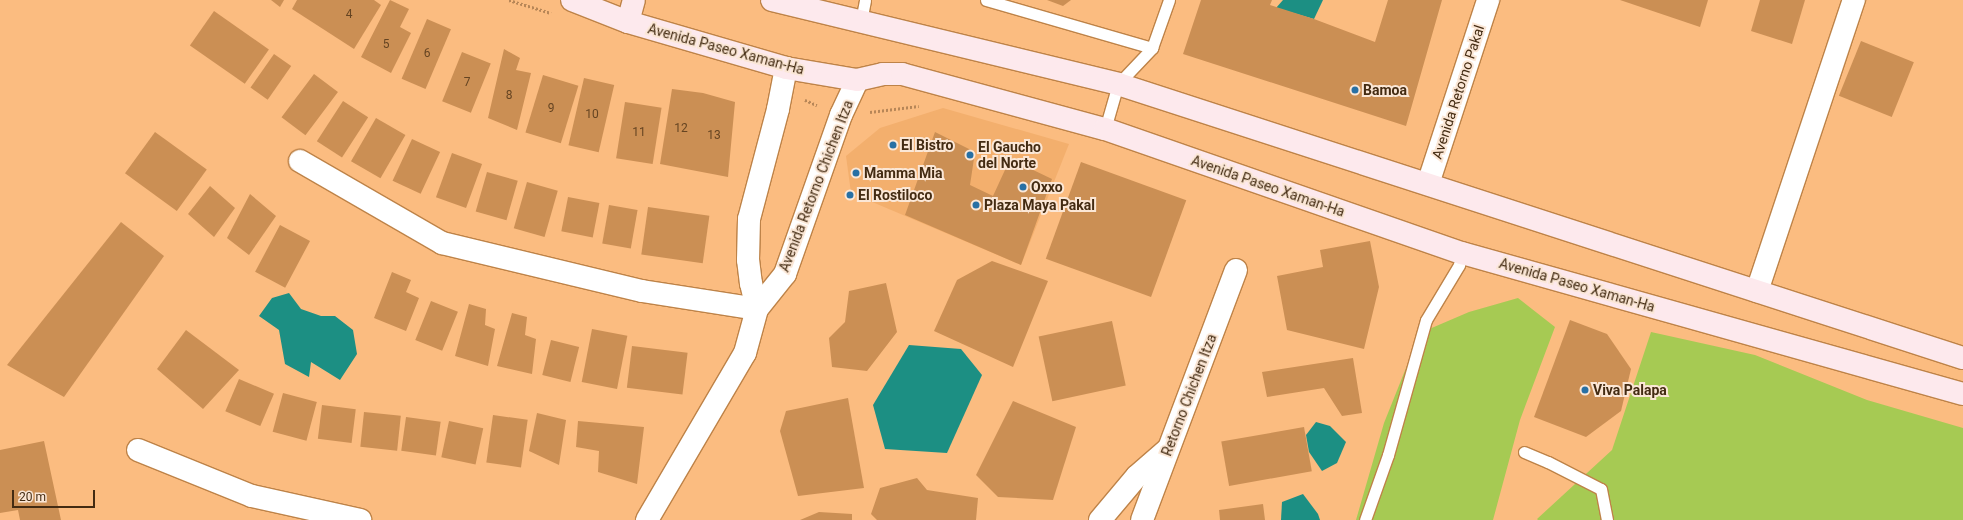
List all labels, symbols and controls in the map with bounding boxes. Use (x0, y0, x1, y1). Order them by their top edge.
house number: 4 (346, 8, 352, 22)
street label: Avenida Paseo Xaman-Ha (646, 20, 806, 78)
street label: Avenida Retorno Pakal (1428, 23, 1488, 161)
house number: 5 (383, 38, 389, 52)
house number: 6 (424, 47, 430, 61)
house number: 7 (464, 76, 470, 90)
place label: Bamoa (1363, 82, 1407, 98)
marker: Bamoa (1350, 85, 1360, 95)
house number: 8 (506, 89, 512, 103)
street label: Avenida Retorno Chichen Itza (775, 98, 857, 274)
house number: 9 (548, 102, 554, 116)
house number: 10 (585, 108, 599, 122)
house number: 12 (674, 122, 688, 136)
house number: 11 (632, 126, 646, 140)
house number: 13 (707, 129, 721, 143)
place label: El Bistro (901, 137, 953, 153)
place label: El Gaucho del Norte (978, 139, 1041, 172)
marker: El Bistro (888, 140, 898, 150)
marker: El Gaucho del Norte (965, 150, 975, 160)
street label: Avenida Paseo Xaman-Ha (1189, 152, 1347, 220)
place label: Mamma Mia (864, 165, 942, 181)
marker: Mamma Mia (851, 168, 861, 178)
place label: Oxxo (1031, 179, 1063, 195)
marker: Oxxo (1018, 182, 1028, 192)
place label: El Rostiloco (858, 187, 932, 203)
marker: El Rostiloco (845, 190, 855, 200)
place label: Plaza Maya Pakal (984, 197, 1095, 213)
marker: Plaza Maya Pakal (971, 200, 981, 210)
street label: Avenida Paseo Xaman-Ha (1497, 255, 1657, 315)
street label: Retorno Chichen Itza (1158, 332, 1220, 458)
place label: Viva Palapa (1593, 382, 1667, 398)
marker: Viva Palapa (1580, 385, 1590, 395)
scale bar (14, 482, 97, 508)
text: 20 m (19, 490, 46, 504)

